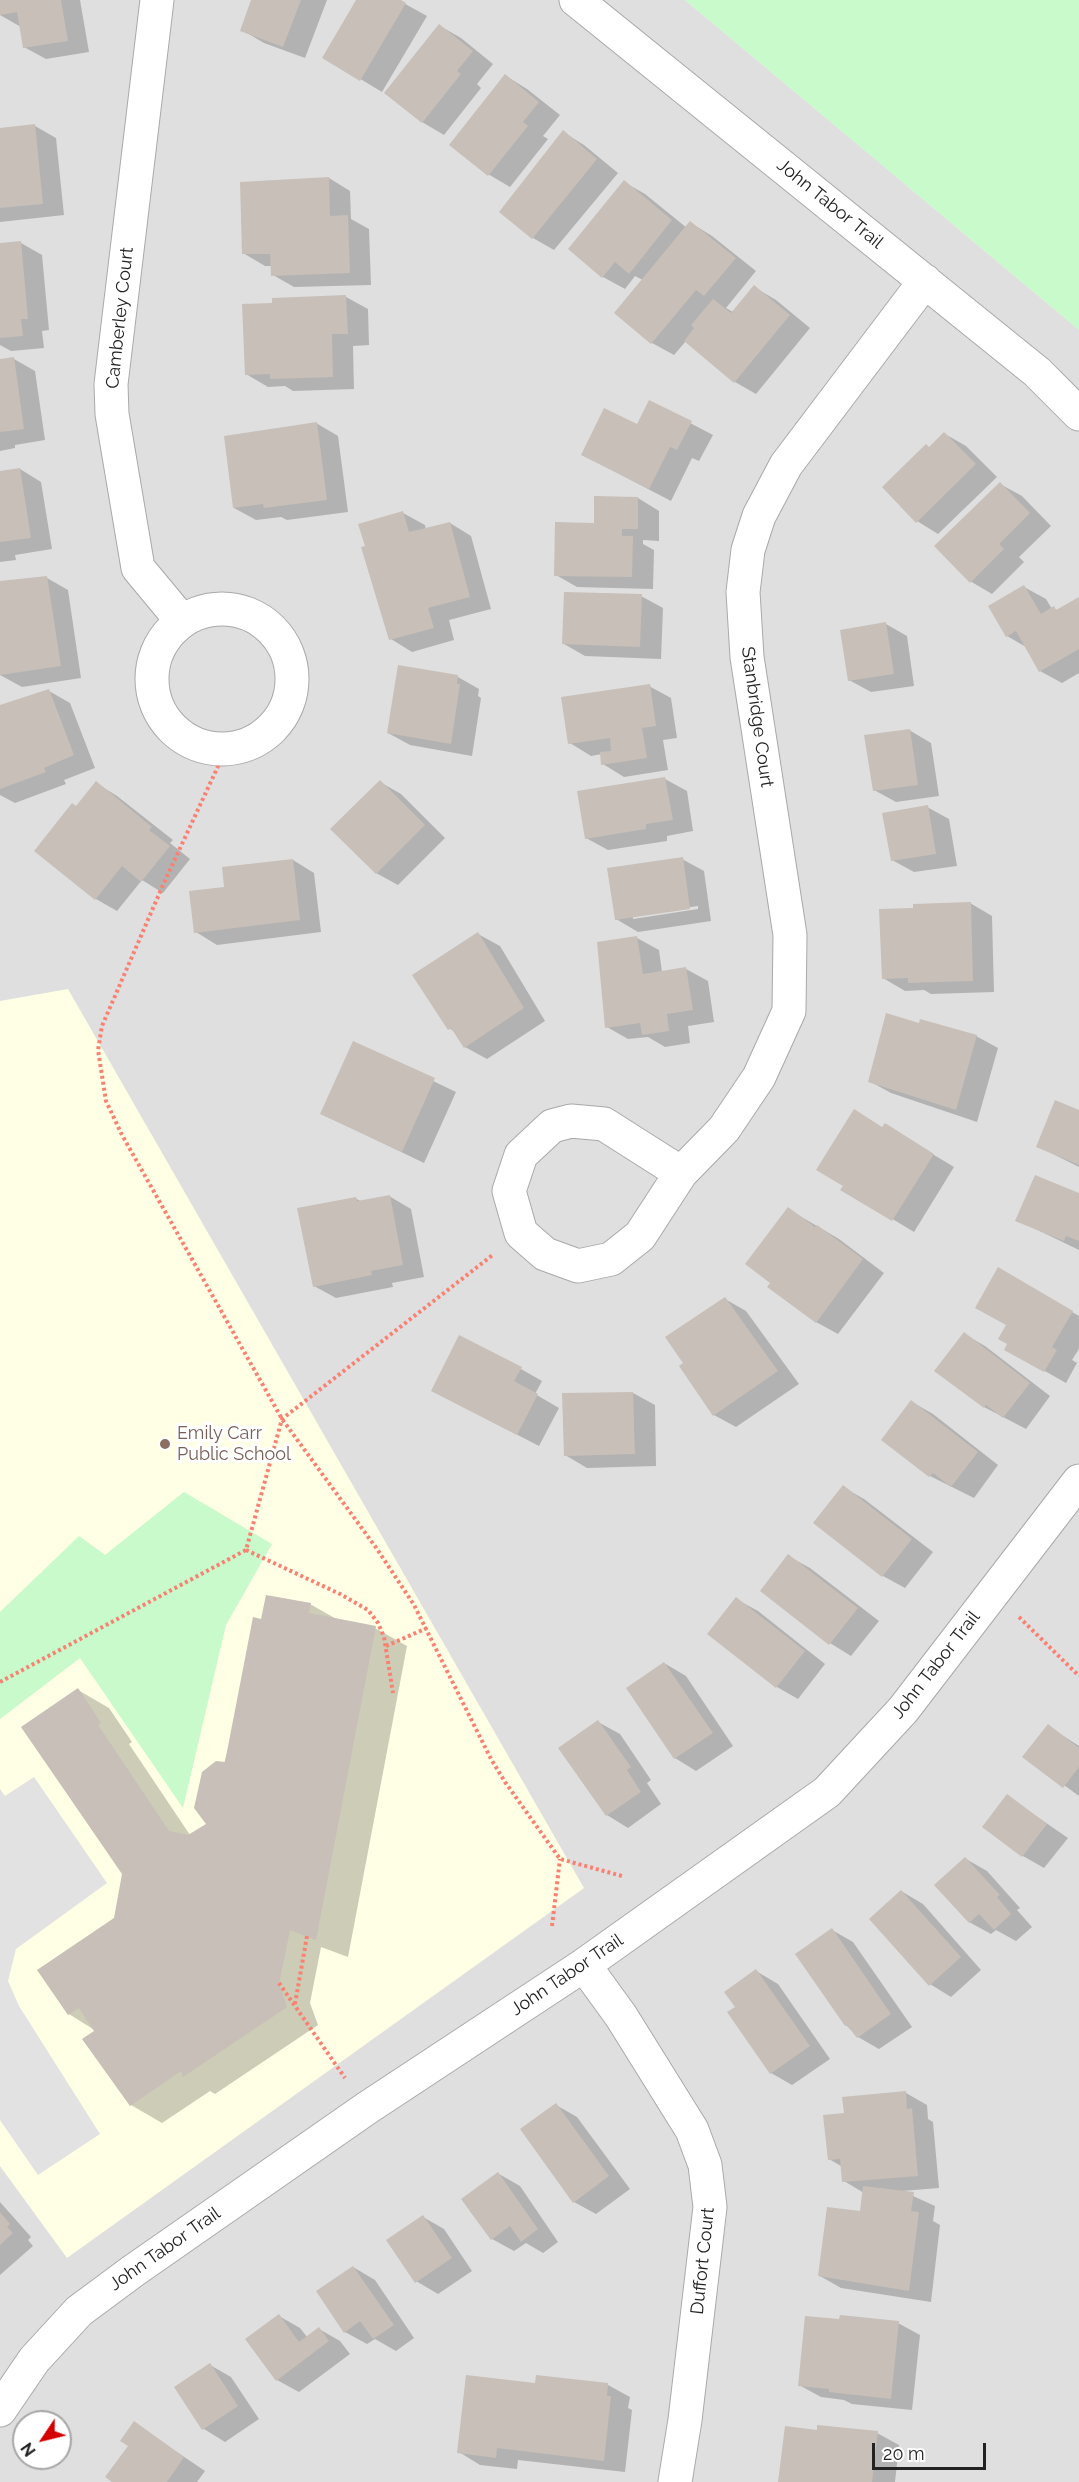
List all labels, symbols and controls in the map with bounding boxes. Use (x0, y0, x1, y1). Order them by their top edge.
street label: John Tabor Trail (772, 154, 888, 254)
street label: Camberley Court (102, 246, 138, 390)
street label: Stanbridge Court (736, 645, 778, 789)
place label: Emily Carr Public School (177, 1423, 291, 1466)
marker: Emily Carr Public School (158, 1437, 172, 1451)
street label: John Tabor Trail (887, 1607, 985, 1723)
street label: John Tabor Trail (507, 1930, 627, 2020)
street label: John Tabor Trail (105, 2203, 225, 2295)
street label: Duffort Court (687, 2206, 719, 2316)
north arrow (12, 2410, 72, 2470)
scale bar (875, 2431, 989, 2469)
text: N (17, 2439, 40, 2460)
text: 20 m (883, 2443, 925, 2464)

